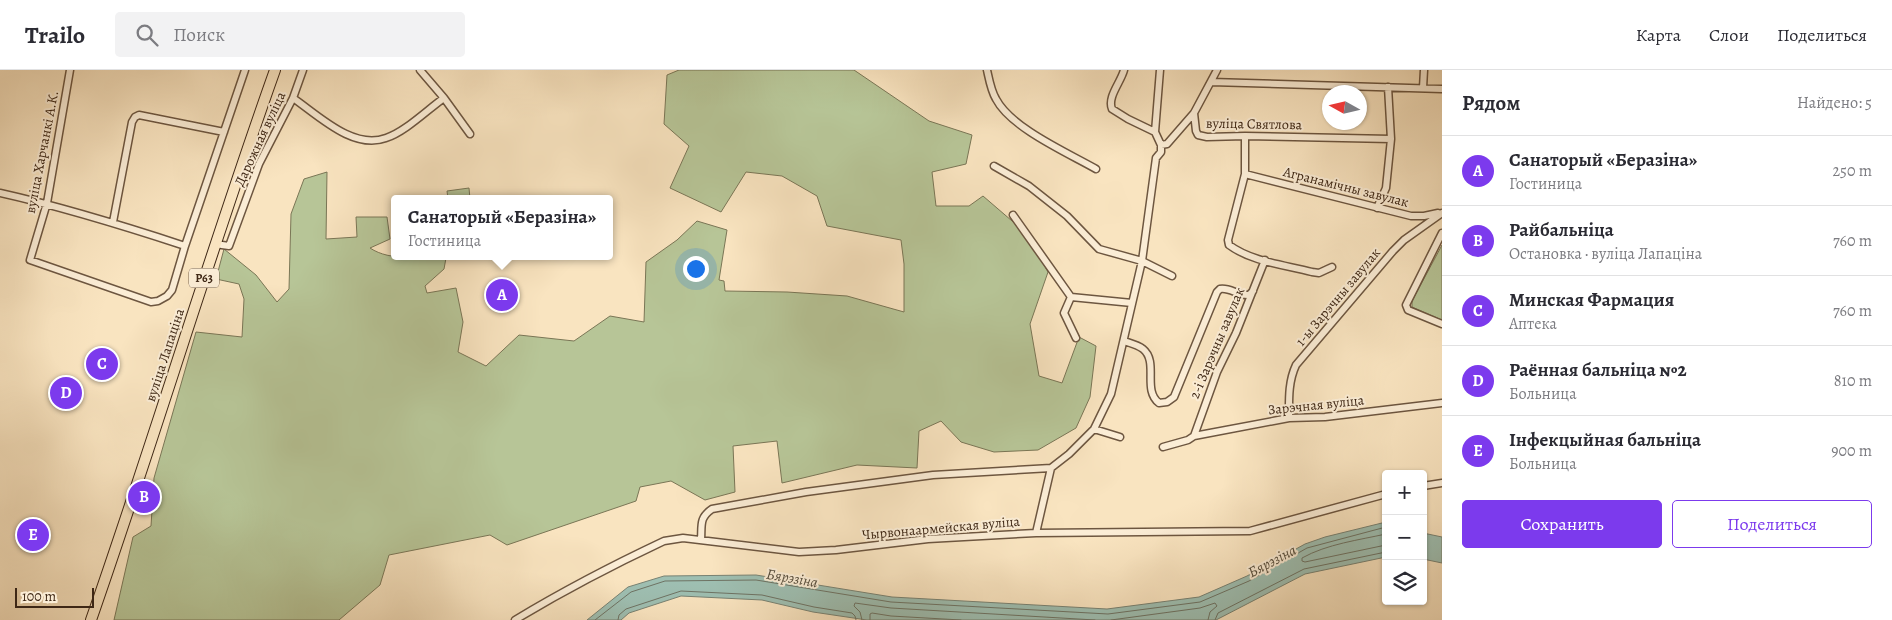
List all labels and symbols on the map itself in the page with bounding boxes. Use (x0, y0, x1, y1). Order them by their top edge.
north arrow (1322, 85, 1367, 130)
street label: Дарожная вуліца (230, 88, 290, 189)
street label: вуліца Харчанкі А.К. (21, 89, 63, 215)
street label: вуліца Святлова (1206, 114, 1303, 134)
street label: Агранамічны завулак (1280, 162, 1411, 212)
street label: 1-ы Зарэчны завулак (1291, 244, 1385, 350)
your location (683, 256, 709, 282)
road number: Р63 (189, 268, 219, 288)
pin: A (486, 276, 518, 314)
street label: 2-і Зарэчны завулак (1185, 284, 1249, 402)
street label: вуліца Лапаціна (141, 305, 189, 404)
pin: C (86, 345, 118, 383)
pin: D (50, 374, 82, 412)
street label: Зарэчная вуліца (1267, 390, 1366, 419)
pin: B (128, 478, 160, 516)
street label: Чырвонаармейская вуліца (861, 512, 1021, 544)
pin: E (17, 516, 49, 554)
water label: Бярэзіна (1244, 540, 1300, 582)
water label: Бярэзіна (765, 564, 820, 592)
scale bar (15, 585, 94, 608)

